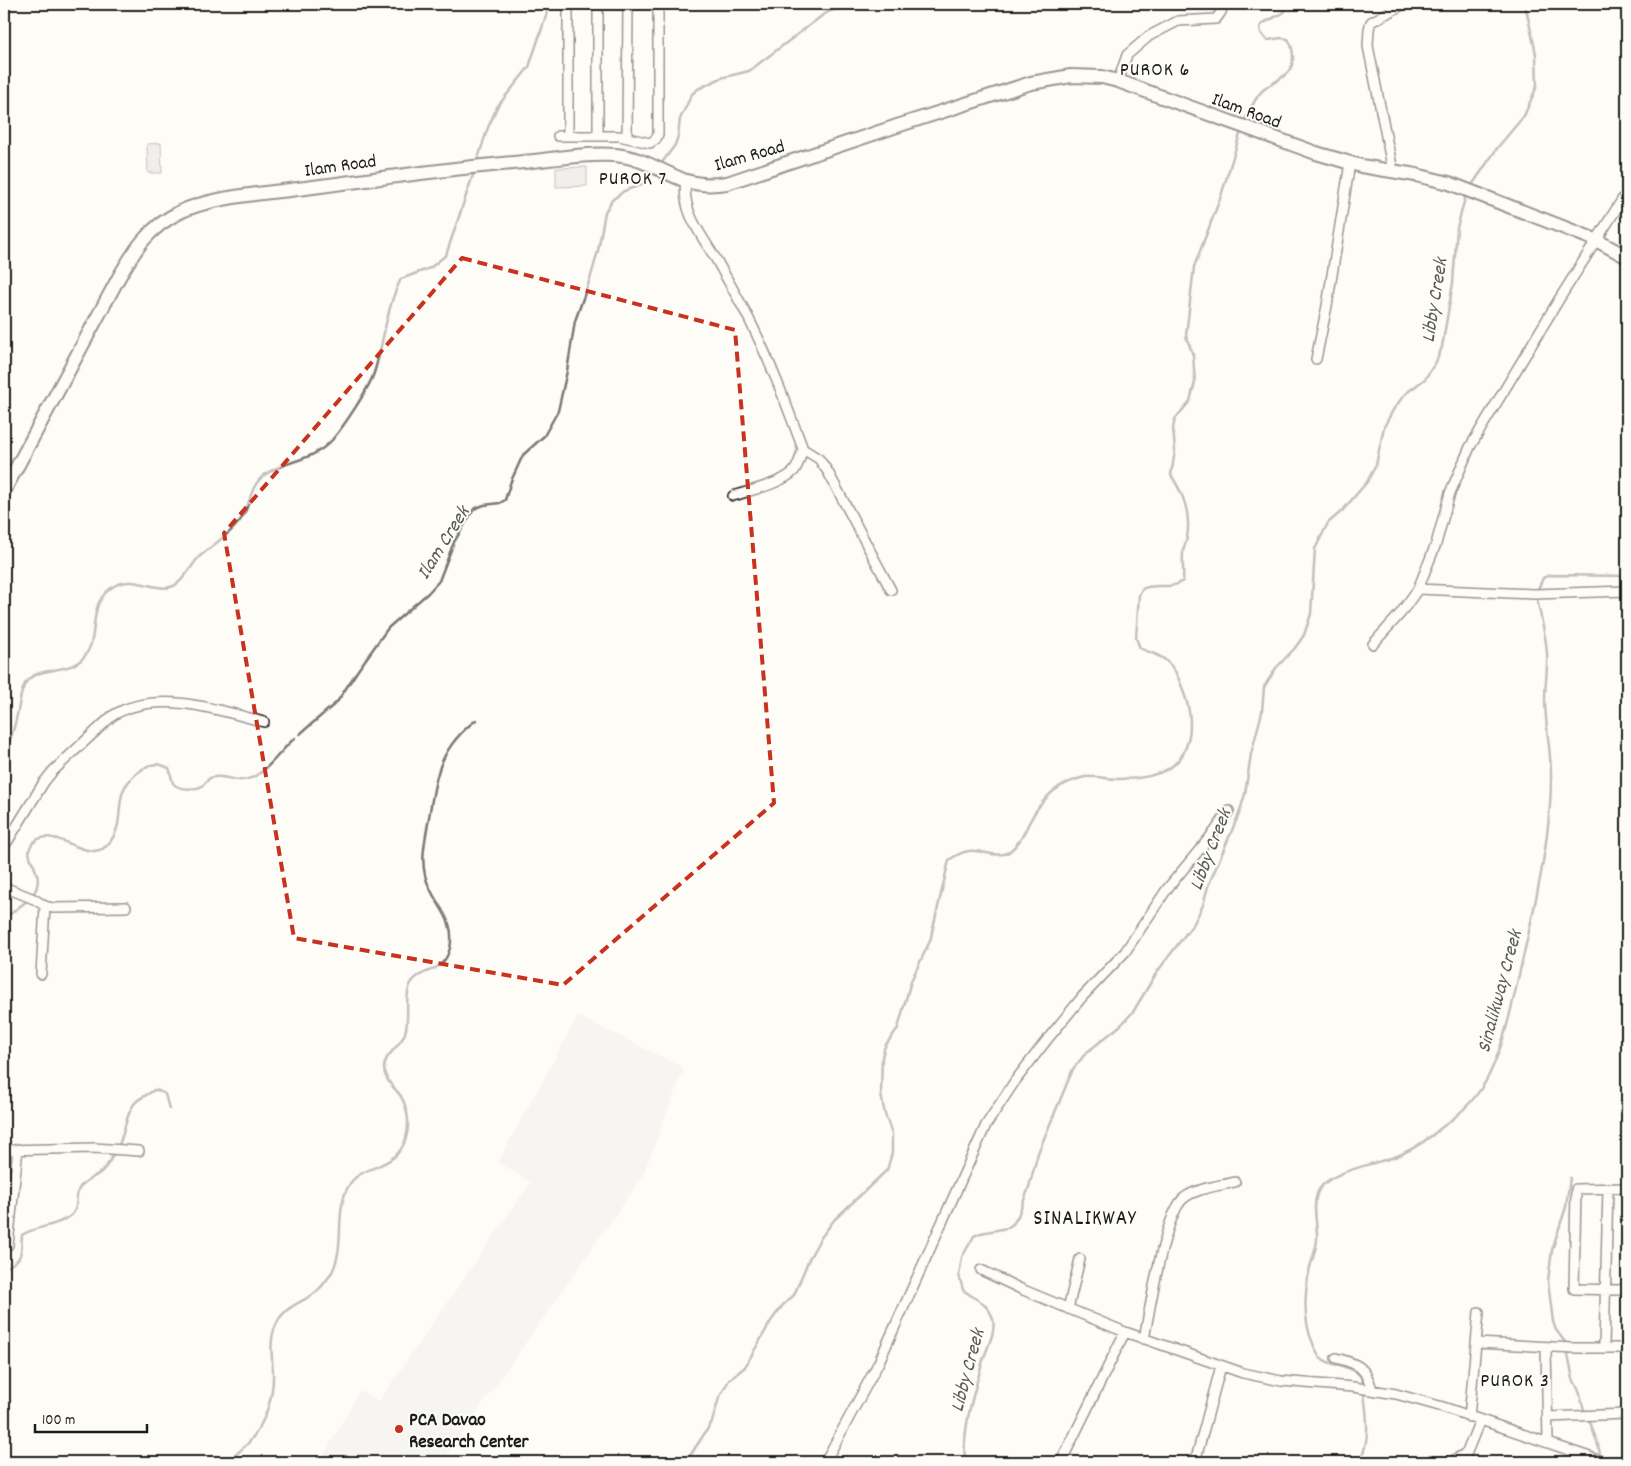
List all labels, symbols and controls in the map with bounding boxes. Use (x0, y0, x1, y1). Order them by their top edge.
district label: PUROK 6 (1120, 57, 1190, 85)
street label: Ilam Road (1207, 87, 1284, 137)
street label: Ilam Road (712, 134, 788, 180)
street label: Ilam Road (303, 149, 378, 186)
district label: PUROK 7 (599, 166, 667, 194)
water label: Libby Creek (1415, 255, 1457, 345)
water label: Ilam Creek (411, 500, 479, 586)
water label: Libby Creek (1184, 804, 1241, 895)
water label: Sinalikway Creek (1471, 926, 1531, 1056)
district label: SINALIKWAY (1033, 1205, 1137, 1235)
water label: Libby Creek (944, 1324, 994, 1415)
district label: PUROK 3 (1480, 1368, 1550, 1396)
scale bar (35, 1401, 148, 1433)
place label: PCA Davao Research Center (409, 1408, 530, 1457)
text: 100 m (42, 1410, 75, 1432)
marker: PCA Davao Research Center (393, 1423, 405, 1435)

